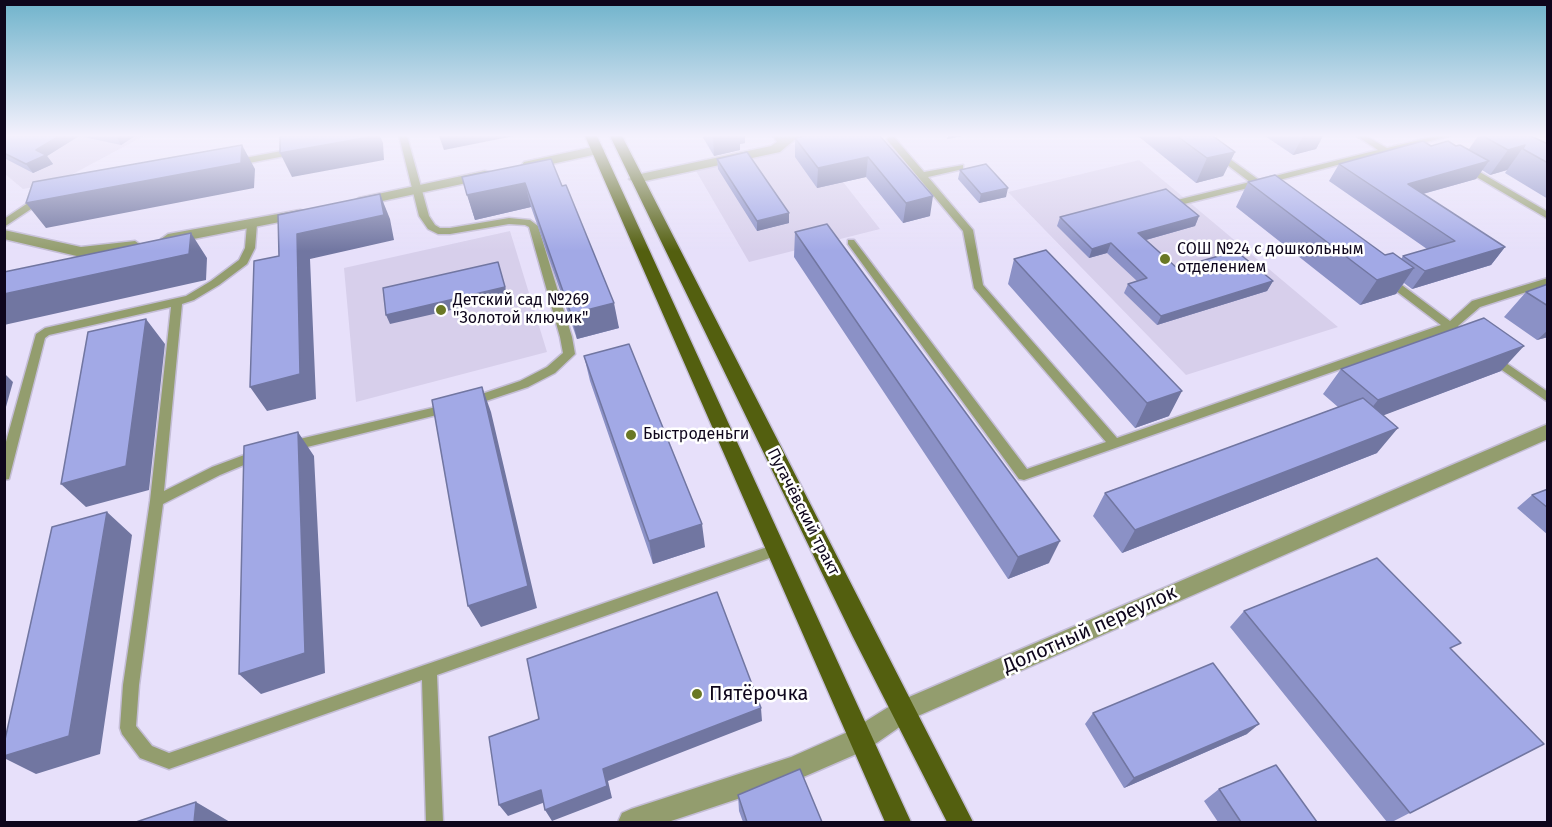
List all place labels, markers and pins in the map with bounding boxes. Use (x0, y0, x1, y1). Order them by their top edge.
place label: СОШ №24 с дошкольным отделением (1177, 240, 1364, 278)
marker: СОШ №24 с дошкольным отделением (1158, 252, 1172, 266)
place label: Детский сад №269 "Золотой ключик" (453, 291, 589, 329)
marker: Детский сад №269 "Золотой ключик" (434, 303, 448, 317)
place label: Быстроденьги (643, 425, 749, 445)
marker: Быстроденьги (624, 428, 638, 442)
place label: Пятёрочка (709, 682, 808, 706)
marker: Пятёрочка (690, 687, 704, 701)

